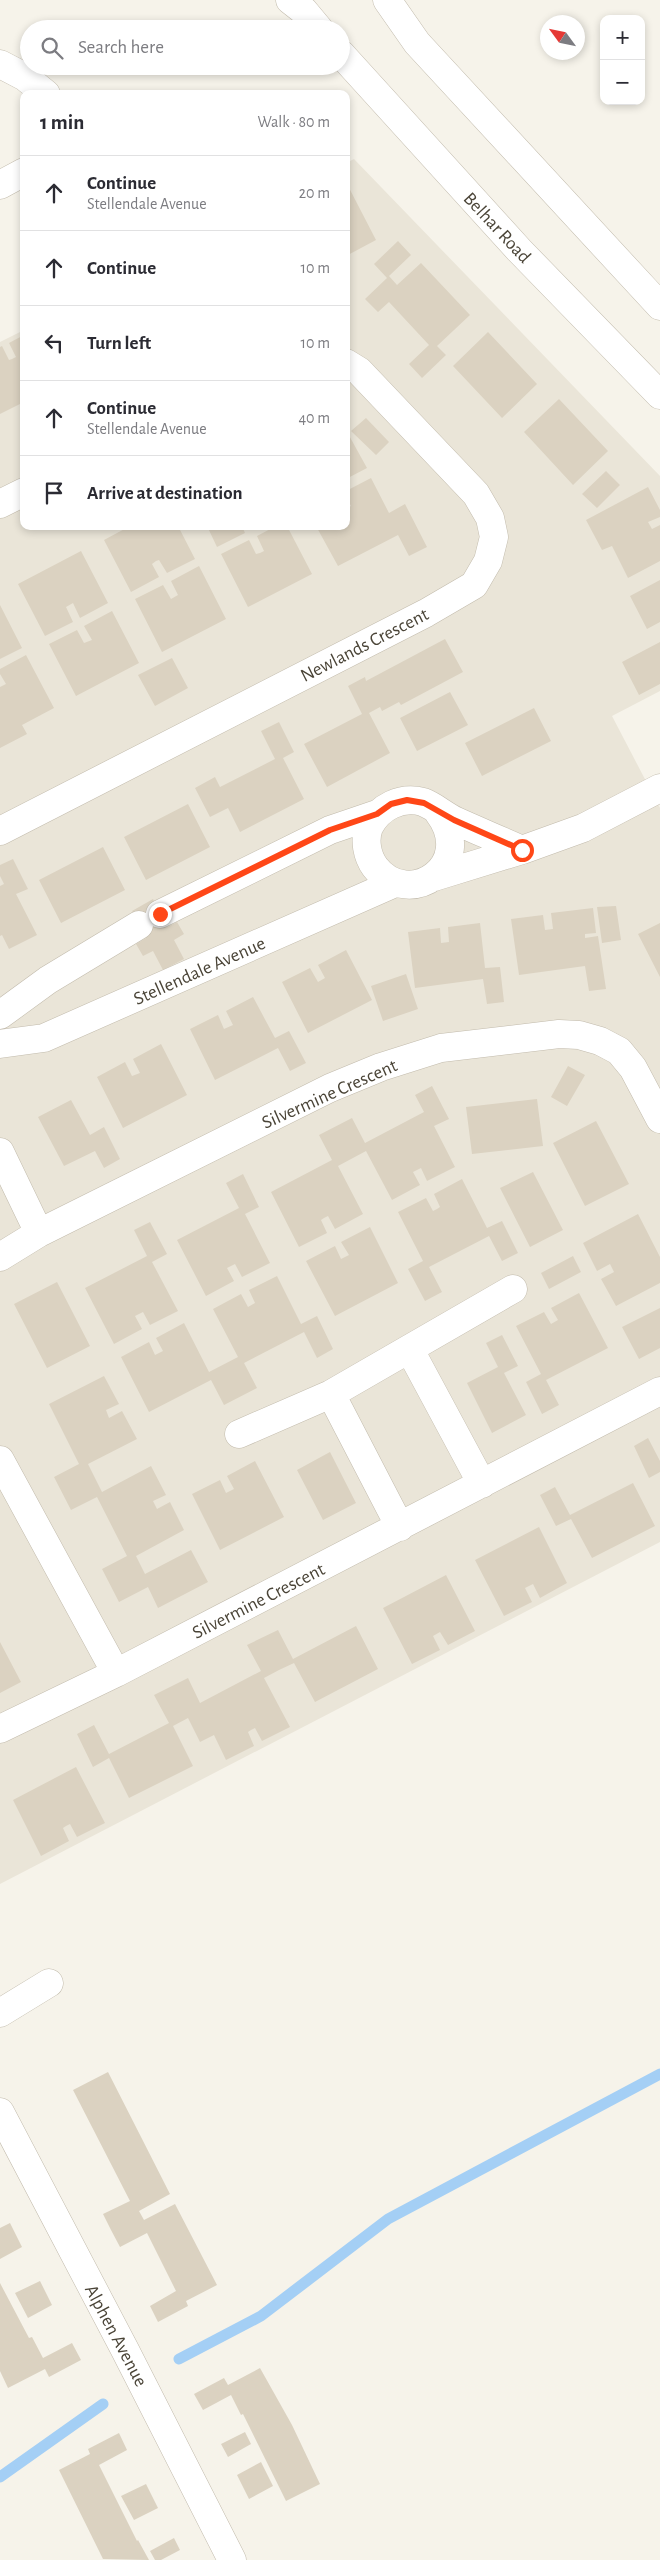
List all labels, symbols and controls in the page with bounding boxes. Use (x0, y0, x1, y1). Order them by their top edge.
north arrow (540, 15, 585, 60)
map controls (600, 15, 645, 105)
button: + (600, 15, 645, 60)
search box (20, 20, 350, 75)
icon: search (38, 34, 66, 62)
text: Search here (78, 38, 164, 57)
button: − (600, 60, 645, 105)
text: 1 min (40, 112, 84, 133)
text: Walk · 80 m (258, 114, 330, 130)
text: Continue (87, 174, 156, 193)
icon: ahead (40, 179, 68, 207)
text: 20 m (299, 185, 330, 201)
street label: Belhar Road (460, 189, 534, 267)
text: Stellendale Avenue (87, 196, 207, 212)
icon: ahead (40, 254, 68, 282)
text: Continue (87, 259, 156, 278)
text: 10 m (301, 260, 330, 276)
icon: left (40, 329, 68, 357)
text: Turn left (87, 334, 151, 353)
text: 10 m (301, 335, 330, 351)
text: Continue (87, 399, 156, 418)
icon: ahead (40, 404, 68, 432)
text: 40 m (298, 410, 330, 426)
text: Stellendale Avenue (87, 421, 207, 437)
icon: arrive (40, 479, 68, 507)
text: Arrive at destination (87, 484, 243, 503)
street label: Newlands Crescent (298, 605, 432, 686)
route start (511, 839, 534, 862)
route end (149, 903, 172, 926)
street label: Stellendale Avenue (131, 934, 268, 1009)
street label: Silvermine Crescent (259, 1056, 400, 1133)
street label: Silvermine Crescent (189, 1560, 328, 1643)
street label: Alphen Avenue (81, 2282, 150, 2390)

